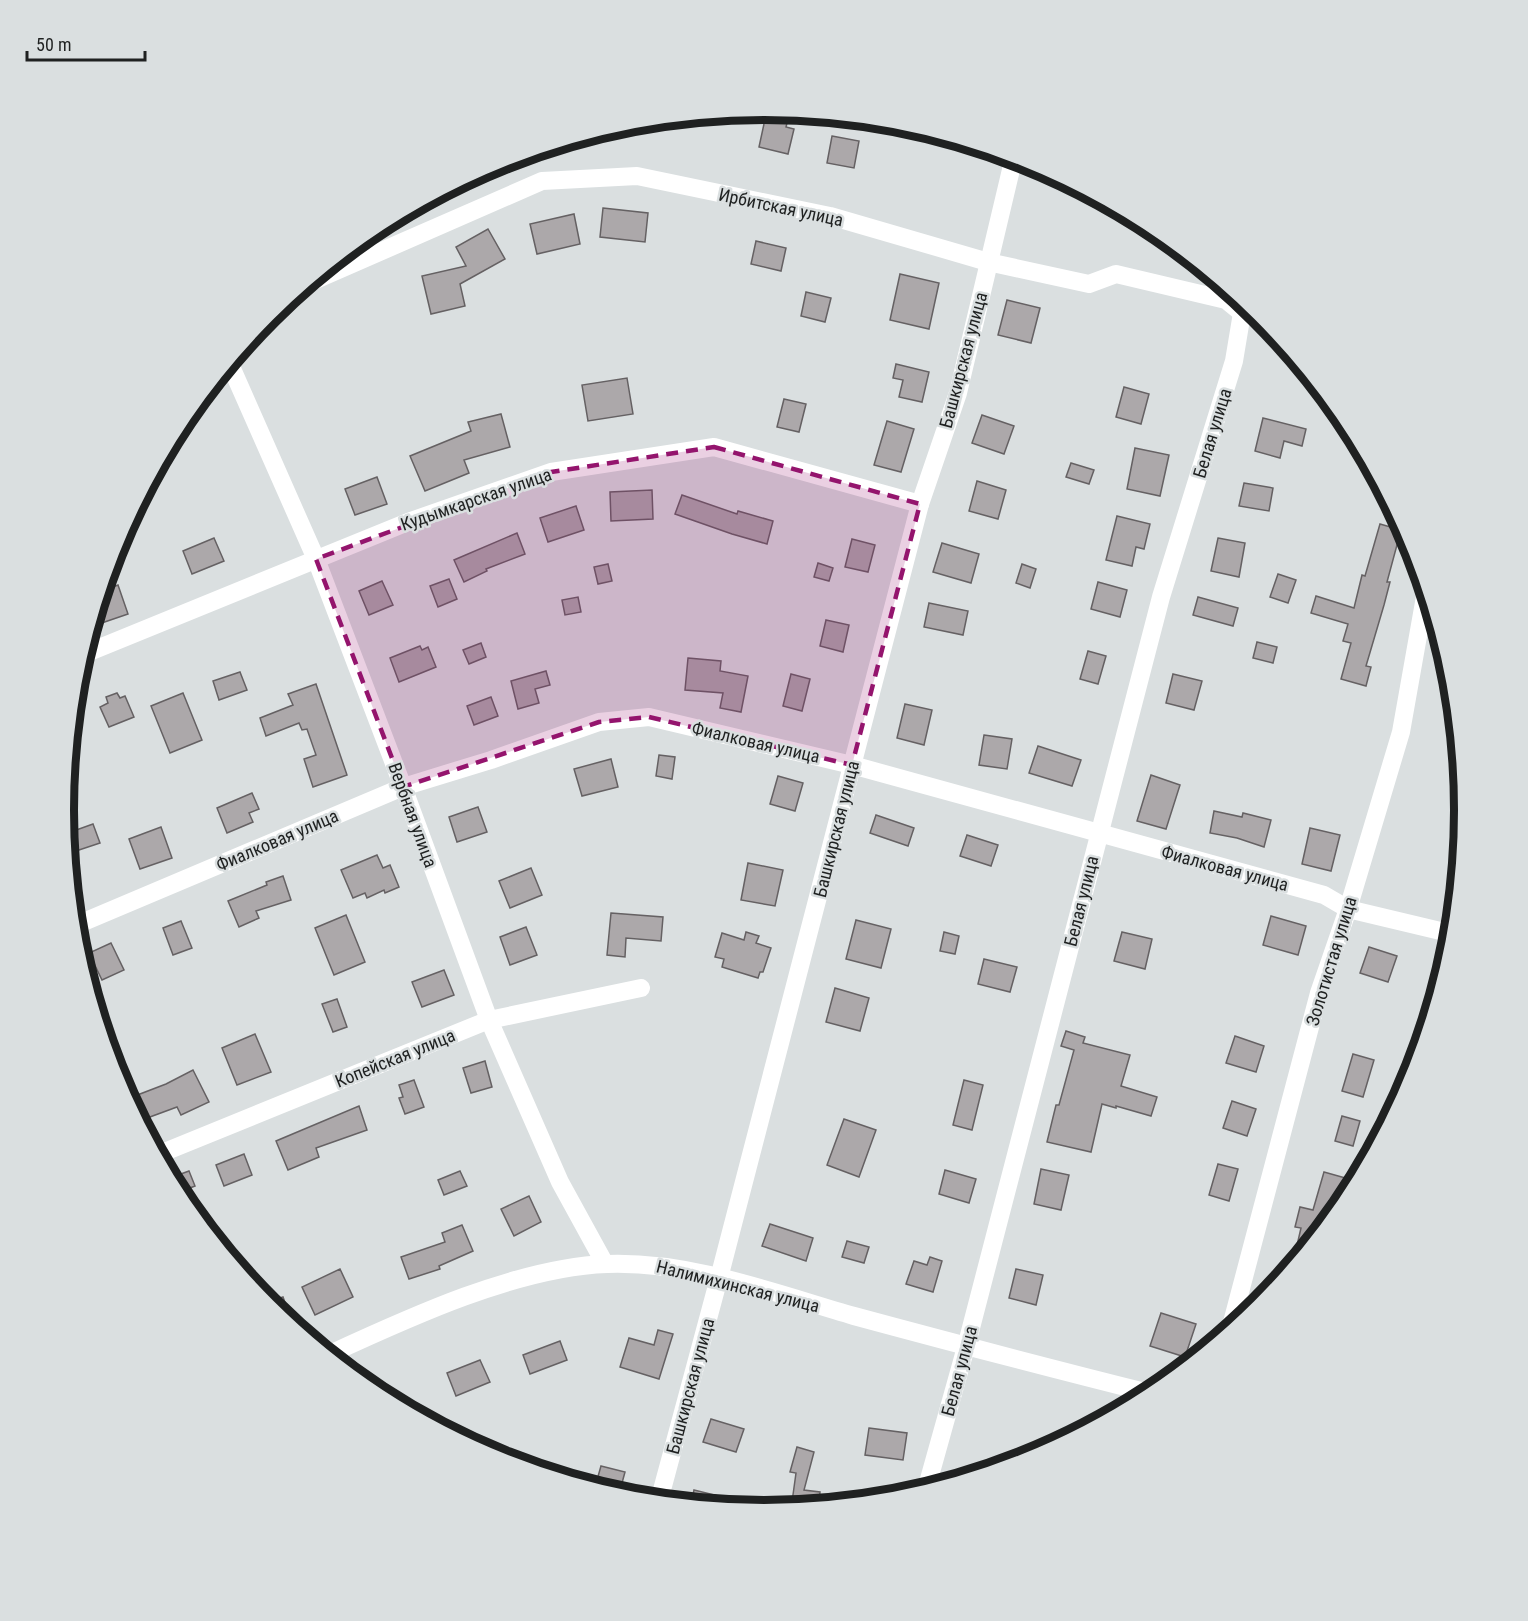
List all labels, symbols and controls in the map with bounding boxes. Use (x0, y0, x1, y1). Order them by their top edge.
scale bar (27, 24, 146, 62)
text: 50 m (36, 34, 71, 55)
street label: Ирбитская улица (717, 184, 845, 230)
street label: Башкирская улица (935, 290, 991, 430)
street label: Белая улица (1188, 386, 1236, 480)
street label: Кудымкарская улица (398, 463, 554, 535)
street label: Фиалковая улица (690, 717, 822, 767)
street label: Башкирская улица (809, 759, 863, 899)
street label: Вербная улица (384, 760, 442, 870)
street label: Фиалковая улица (213, 805, 341, 875)
street label: Фиалковая улица (1159, 841, 1291, 895)
street label: Белая улица (1060, 854, 1102, 948)
street label: Золотистая улица (1301, 894, 1361, 1028)
street label: Копейская улица (332, 1024, 458, 1092)
street label: Налимихинская улица (654, 1256, 822, 1316)
street label: Башкирская улица (662, 1316, 718, 1456)
street label: Белая улица (937, 1324, 981, 1418)

